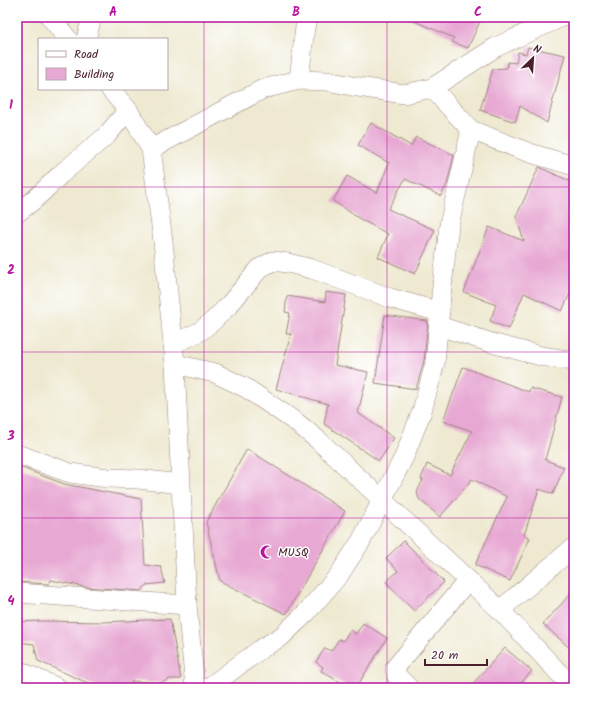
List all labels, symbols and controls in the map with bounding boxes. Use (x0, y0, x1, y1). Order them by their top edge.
text: A (109, 2, 117, 23)
text: B (292, 2, 300, 23)
text: C (474, 2, 482, 23)
legend (38, 38, 168, 90)
north arrow (513, 38, 553, 78)
text: N (530, 40, 544, 59)
text: Road (74, 45, 99, 64)
text: Building (74, 65, 114, 84)
text: 1 (9, 95, 13, 116)
text: 2 (7, 260, 15, 281)
text: 3 (6, 426, 15, 447)
place label: MUSQ (278, 543, 309, 562)
mosque icon: MUSQ (259, 544, 275, 560)
text: 4 (7, 591, 15, 612)
scale bar (425, 641, 487, 667)
text: 20 m (431, 646, 459, 665)

